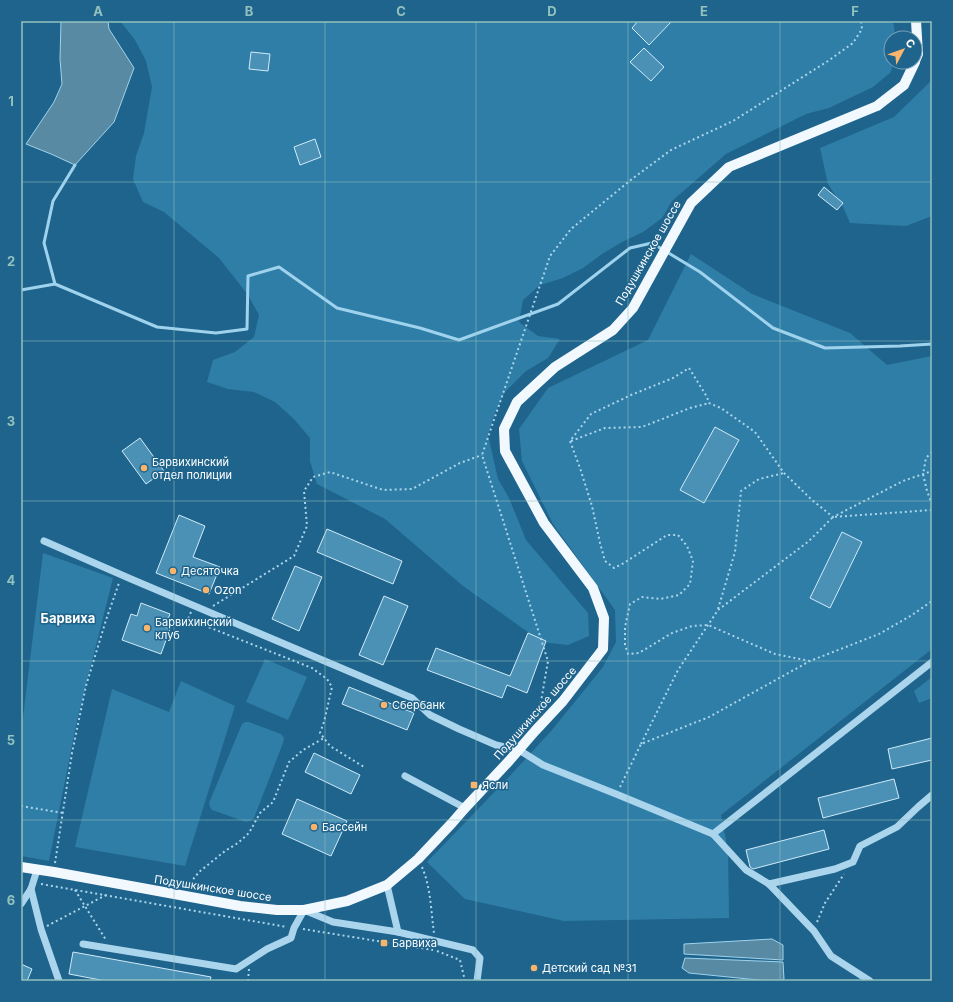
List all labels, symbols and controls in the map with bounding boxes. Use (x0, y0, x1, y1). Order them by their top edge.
text: A (93, 3, 103, 19)
text: B (245, 3, 254, 19)
text: C (396, 3, 406, 19)
text: D (547, 3, 557, 19)
text: E (700, 3, 708, 19)
text: F (851, 3, 859, 19)
north arrow (883, 30, 923, 70)
text: С (903, 36, 919, 51)
text: 1 (8, 93, 14, 109)
street label: Подушкинское шоссе (612, 198, 684, 308)
text: 2 (7, 253, 15, 269)
text: 3 (7, 413, 15, 429)
place label: Барвихинский отдел полиции (152, 455, 232, 482)
marker: Барвихинский отдел полиции (139, 463, 149, 473)
place label: Десяточка (181, 564, 239, 578)
marker: Десяточка (168, 566, 178, 576)
text: 4 (7, 572, 16, 588)
place label: Ozon (214, 583, 241, 597)
marker: Ozon (201, 585, 211, 595)
district label: Барвиха (41, 610, 95, 626)
place label: Барвихинский клуб (155, 615, 232, 642)
marker: Барвихинский клуб (142, 623, 152, 633)
street label: Подушкинское шоссе (491, 664, 579, 762)
place label: Сбербанк (392, 698, 445, 712)
marker: Сбербанк (379, 700, 389, 710)
text: 5 (7, 732, 15, 748)
place label: Ясли (482, 778, 508, 792)
marker: Ясли (469, 780, 479, 790)
place label: Бассейн (322, 820, 367, 834)
marker: Бассейн (309, 822, 319, 832)
street label: Подушкинское шоссе (153, 872, 273, 904)
text: 6 (7, 892, 15, 908)
place label: Барвиха (392, 936, 437, 950)
marker: Барвиха (379, 938, 389, 948)
place label: Детский сад №31 (542, 961, 637, 975)
marker: Детский сад №31 (529, 963, 539, 973)

